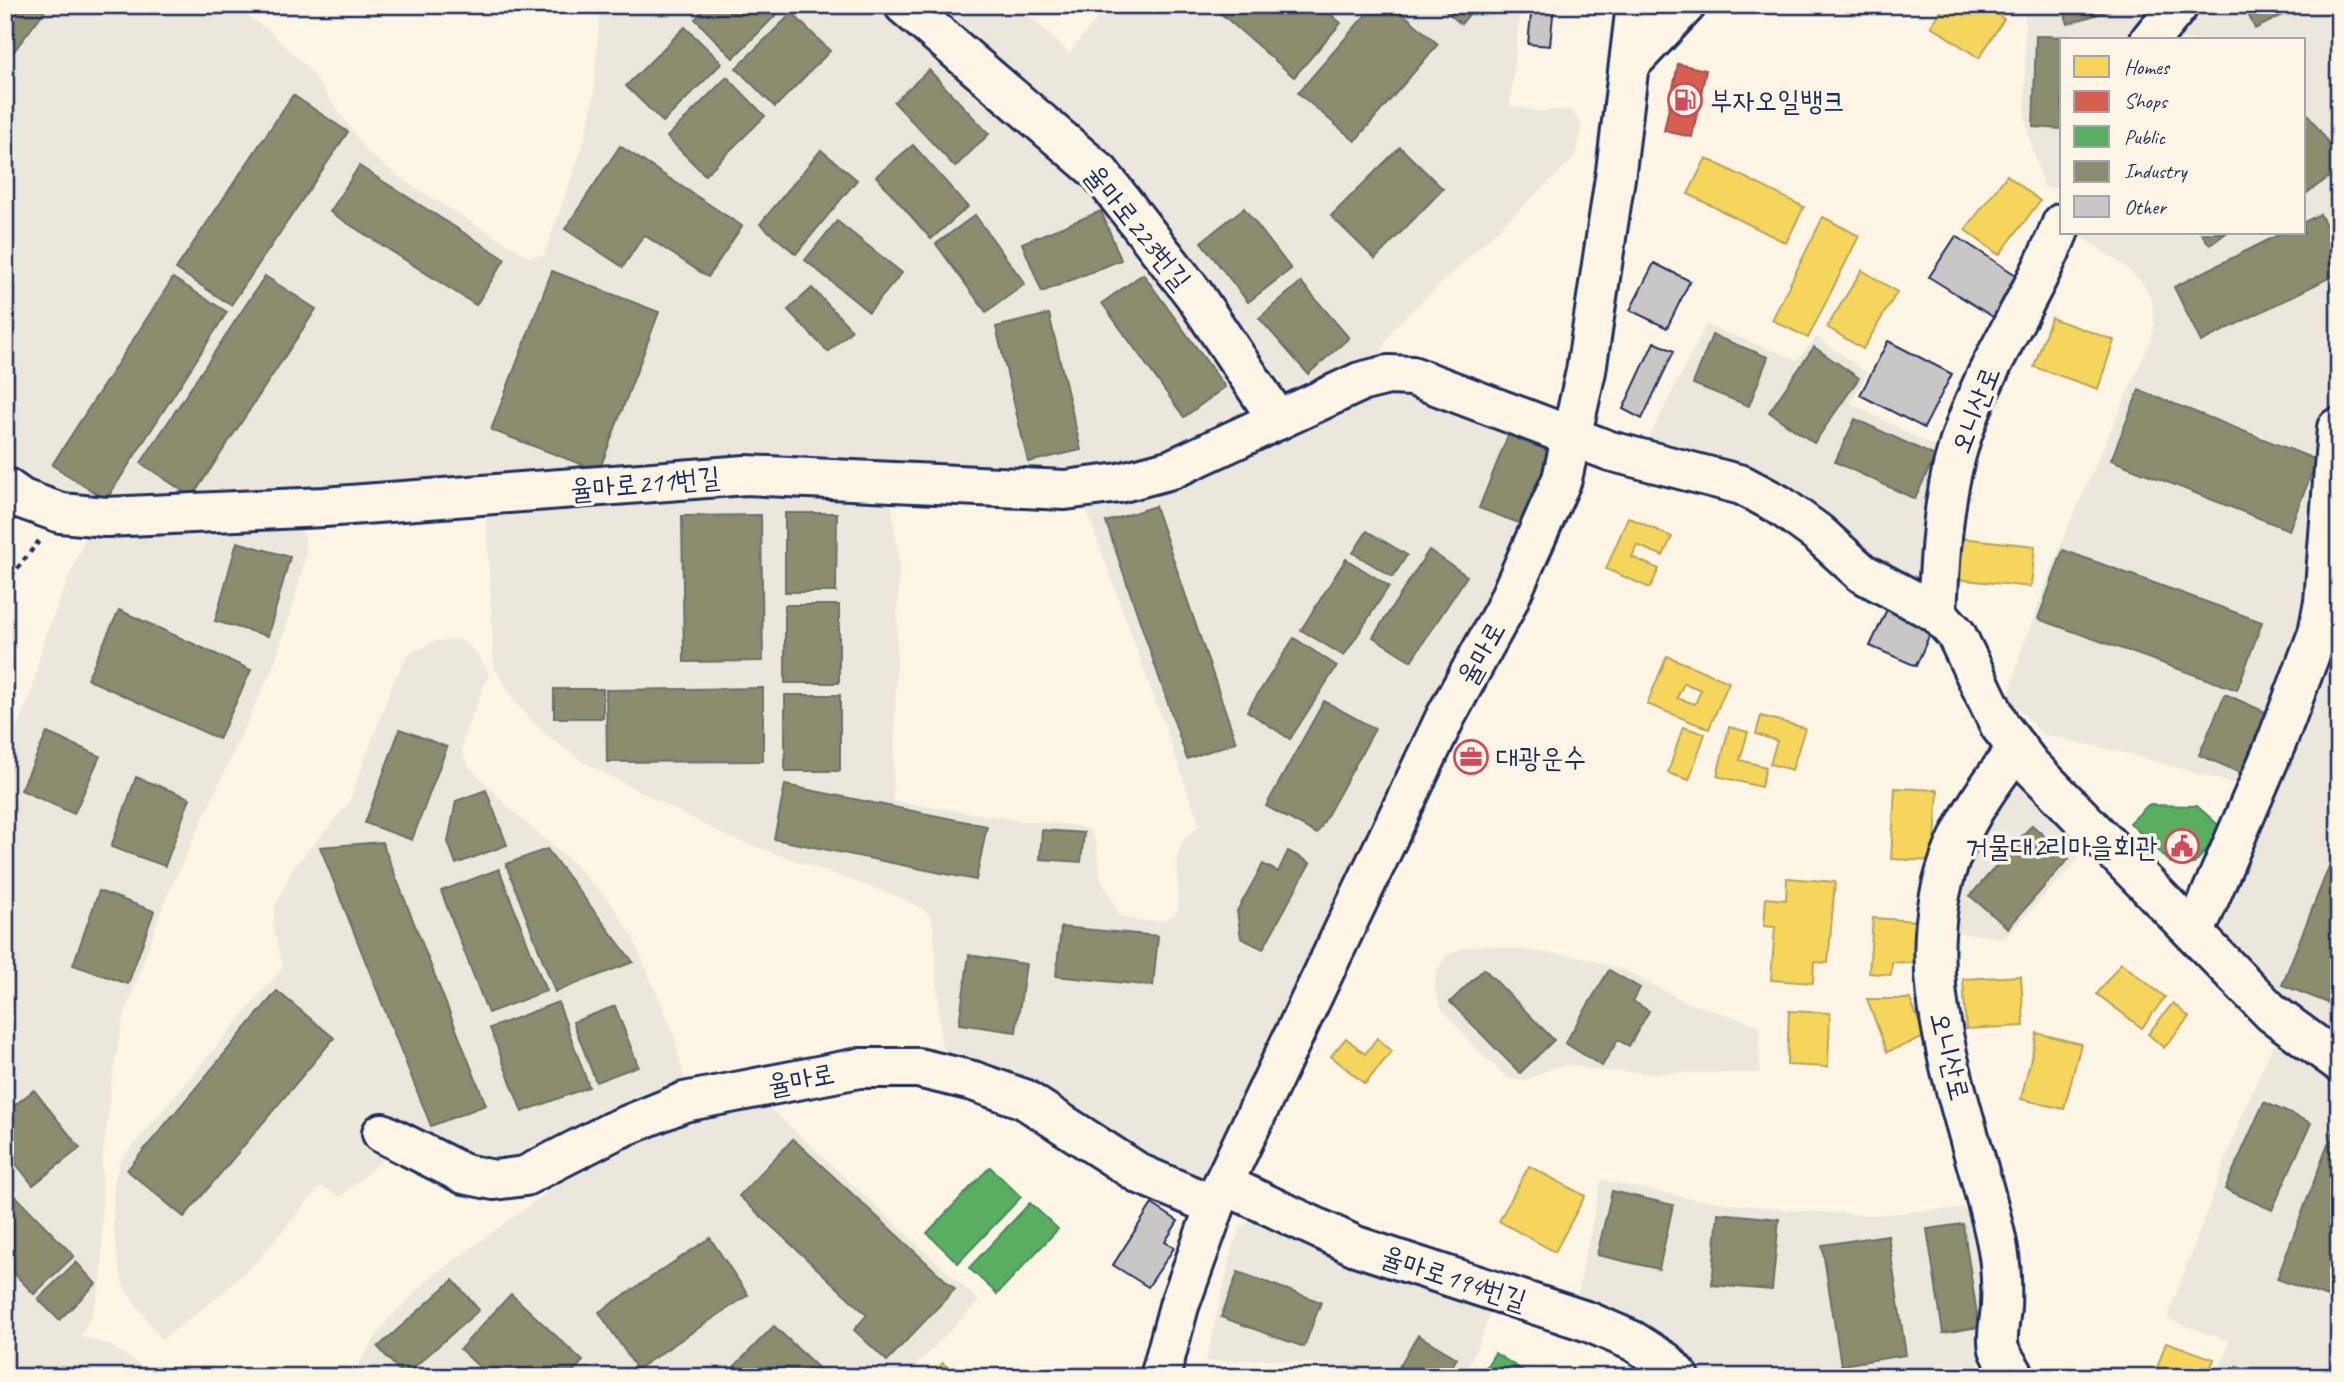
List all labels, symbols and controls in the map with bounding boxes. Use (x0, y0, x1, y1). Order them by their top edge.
legend (2060, 38, 2306, 234)
text: Homes (2124, 54, 2171, 80)
fuel station icon: 부자오일뱅크 (1666, 81, 1704, 119)
place label: 부자오일뱅크 (1710, 83, 1845, 118)
text: Shops (2124, 88, 2169, 114)
text: Public (2124, 124, 2166, 150)
street label: 율마로223번길 (1077, 158, 1199, 296)
text: Industry (2124, 158, 2188, 184)
text: Other (2124, 194, 2167, 220)
street label: 오니산로 (1943, 362, 2007, 458)
street label: 율마로211번길 (569, 459, 721, 507)
street label: 율마로 (1449, 615, 1513, 691)
office icon: 대광운수 (1452, 738, 1490, 776)
place label: 대광운수 (1496, 740, 1586, 775)
public building icon: 거물대2리마을회관 (2163, 827, 2201, 865)
place label: 거물대2리마을회관 (1965, 829, 2158, 864)
street label: 오니산로 (1922, 1008, 1978, 1104)
street label: 율마로 (764, 1055, 838, 1103)
street label: 율마로194번길 (1377, 1238, 1531, 1318)

